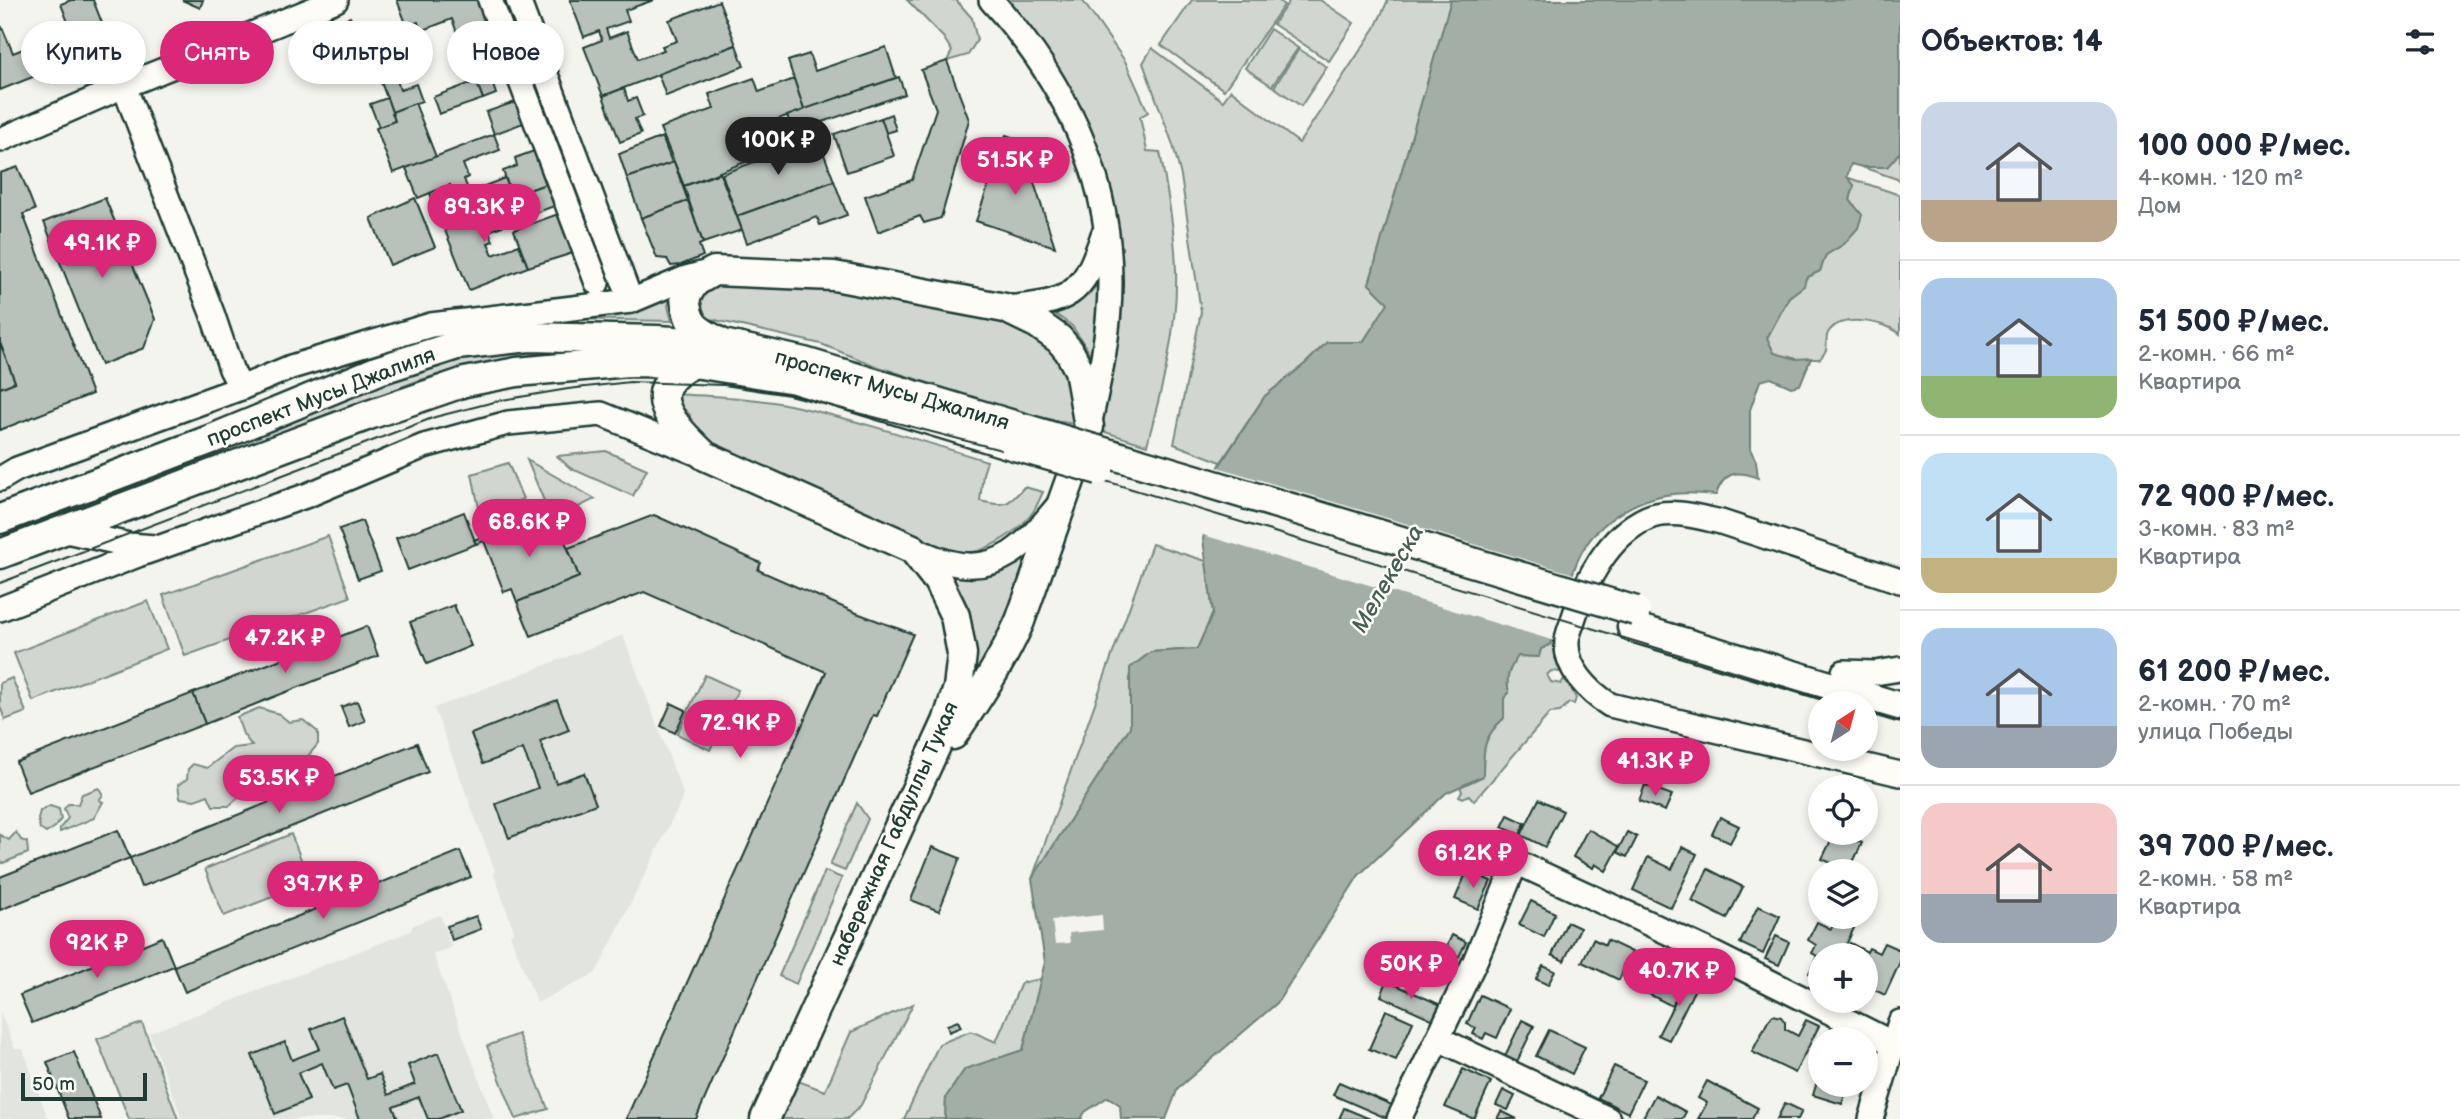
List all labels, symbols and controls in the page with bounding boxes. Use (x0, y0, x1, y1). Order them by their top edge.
chip: Купить (21, 21, 146, 84)
chip: Снять (160, 21, 274, 84)
chip: Фильтры (288, 21, 433, 84)
chip: Новое (447, 21, 564, 84)
icon: filters (2401, 23, 2439, 61)
text: Объектов: 14 (1921, 24, 2103, 60)
pin: 100K ₽ (721, 118, 835, 177)
text: 100K ₽ (741, 126, 815, 154)
text: 100 000 ₽/мес. (2138, 128, 2351, 164)
icon: home (1977, 130, 2061, 214)
pin: 51.5K ₽ (950, 138, 1080, 197)
text: 51.5K ₽ (977, 146, 1053, 174)
text: 4-комн. · 120 m² (2138, 164, 2303, 192)
pin: 89.3K ₽ (419, 184, 549, 244)
text: Дом (2138, 192, 2181, 220)
text: 89.3K ₽ (443, 193, 525, 221)
pin: 49.1K ₽ (37, 220, 167, 280)
text: 49.1K ₽ (63, 229, 141, 257)
text: 51 500 ₽/мес. (2138, 304, 2329, 340)
icon: home (1977, 306, 2061, 390)
text: 2-комн. · 66 m² (2138, 340, 2295, 368)
street label: проспект Мусы Джалиля (203, 342, 439, 452)
street label: проспект Мусы Джалиля (772, 345, 1012, 435)
text: Квартира (2138, 368, 2241, 396)
text: 72 900 ₽/мес. (2138, 479, 2334, 515)
icon: home (1977, 481, 2061, 565)
pin: 68.6K ₽ (464, 500, 594, 559)
text: 68.6K ₽ (488, 508, 570, 536)
text: 3-комн. · 83 m² (2138, 515, 2295, 543)
water label: Мелекеска (1346, 520, 1430, 638)
text: Квартира (2138, 543, 2241, 571)
pin: 47.2K ₽ (220, 616, 350, 675)
text: 47.2K ₽ (245, 624, 325, 652)
text: 61 200 ₽/мес. (2138, 654, 2330, 690)
icon: home (1977, 656, 2061, 740)
text: 2-комн. · 70 m² (2138, 690, 2291, 718)
north arrow (1808, 691, 1878, 761)
map controls (1808, 691, 1878, 1097)
street label: набережная Габдуллы Тукая (824, 698, 964, 970)
pin: 72.9K ₽ (675, 700, 805, 760)
text: 72.9K ₽ (700, 709, 780, 737)
text: улица Победы (2138, 718, 2293, 746)
pin: 41.3K ₽ (1590, 738, 1720, 798)
text: 41.3K ₽ (1617, 747, 1693, 775)
pin: 53.5K ₽ (214, 756, 344, 815)
text: 53.5K ₽ (239, 764, 319, 792)
button: locate (1808, 775, 1878, 845)
text: 39 700 ₽/мес. (2138, 829, 2334, 865)
pin: 61.2K ₽ (1408, 830, 1538, 890)
icon: home (1977, 831, 2061, 915)
text: 61.2K ₽ (1434, 839, 1512, 867)
button: layers (1808, 859, 1878, 929)
pin: 39.7K ₽ (258, 862, 388, 921)
text: 2-комн. · 58 m² (2138, 865, 2293, 893)
text: 39.7K ₽ (283, 870, 363, 898)
text: Квартира (2138, 893, 2241, 921)
pin: 92K ₽ (48, 920, 146, 980)
text: 92K ₽ (66, 929, 128, 957)
pin: 50K ₽ (1362, 942, 1460, 1001)
button: + (1808, 943, 1878, 1013)
pin: 40.7K ₽ (1614, 948, 1744, 1008)
text: 50K ₽ (1380, 950, 1442, 978)
text: 40.7K ₽ (1639, 957, 1719, 985)
button: − (1808, 1027, 1878, 1097)
scale bar (21, 1070, 147, 1102)
text: 50 m (32, 1073, 75, 1096)

